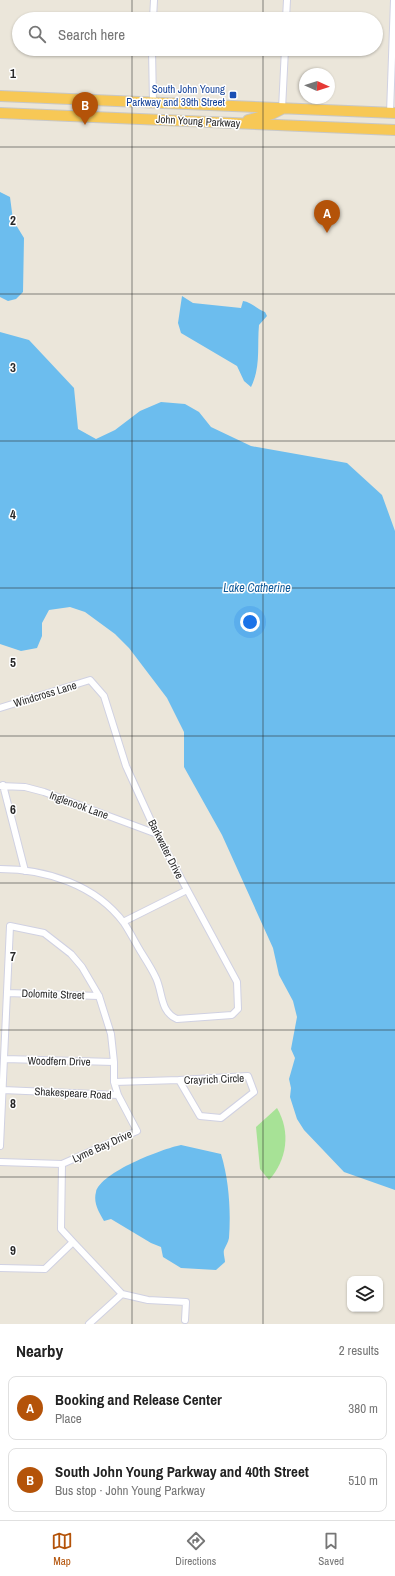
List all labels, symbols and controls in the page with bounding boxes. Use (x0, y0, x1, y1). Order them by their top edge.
search box (12, 12, 383, 56)
icon: search (26, 23, 48, 45)
text: Search here (58, 24, 125, 45)
text: 1 (10, 65, 16, 82)
north arrow (299, 68, 335, 104)
place label: South John Young Parkway and 39th Street (126, 82, 225, 109)
marker: South John Young Parkway and 39th Street (228, 90, 238, 100)
pin: B (72, 92, 98, 125)
street label: John Young Parkway (156, 112, 241, 130)
pin: A (314, 200, 340, 233)
text: 2 (10, 212, 16, 229)
text: 3 (10, 359, 16, 376)
text: 4 (10, 506, 16, 523)
water label: Lake Catherine (223, 580, 291, 596)
your location (240, 612, 260, 632)
text: 5 (10, 654, 16, 671)
street label: Windcross Lane (12, 678, 78, 710)
street label: Inglenook Lane (48, 788, 110, 822)
text: 6 (10, 801, 16, 818)
street label: Barkwater Drive (145, 817, 187, 881)
text: 7 (10, 948, 16, 965)
street label: Dolomite Street (21, 986, 85, 1002)
street label: Woodfern Drive (27, 1053, 91, 1069)
street label: Crayrich Circle (184, 1071, 244, 1087)
street label: Shakespeare Road (34, 1084, 112, 1102)
text: 8 (10, 1095, 16, 1112)
street label: Lyme Bay Drive (70, 1127, 134, 1165)
text: 9 (10, 1242, 16, 1259)
map controls (347, 1276, 383, 1312)
button: layers (347, 1276, 383, 1312)
text: Nearby (16, 1339, 63, 1362)
text: 2 results (339, 1342, 379, 1359)
text: Booking and Release Center (55, 1389, 222, 1410)
text: A (26, 1400, 34, 1417)
text: 380 m (348, 1400, 378, 1417)
text: Place (55, 1410, 82, 1427)
text: South John Young Parkway and 40th Street (55, 1461, 309, 1482)
text: B (26, 1472, 34, 1489)
text: 510 m (348, 1472, 378, 1489)
text: Bus stop · John Young Parkway (55, 1482, 205, 1499)
tab: Map (51, 1530, 73, 1568)
tab: Directions (175, 1530, 216, 1568)
tab: Saved (318, 1530, 344, 1568)

